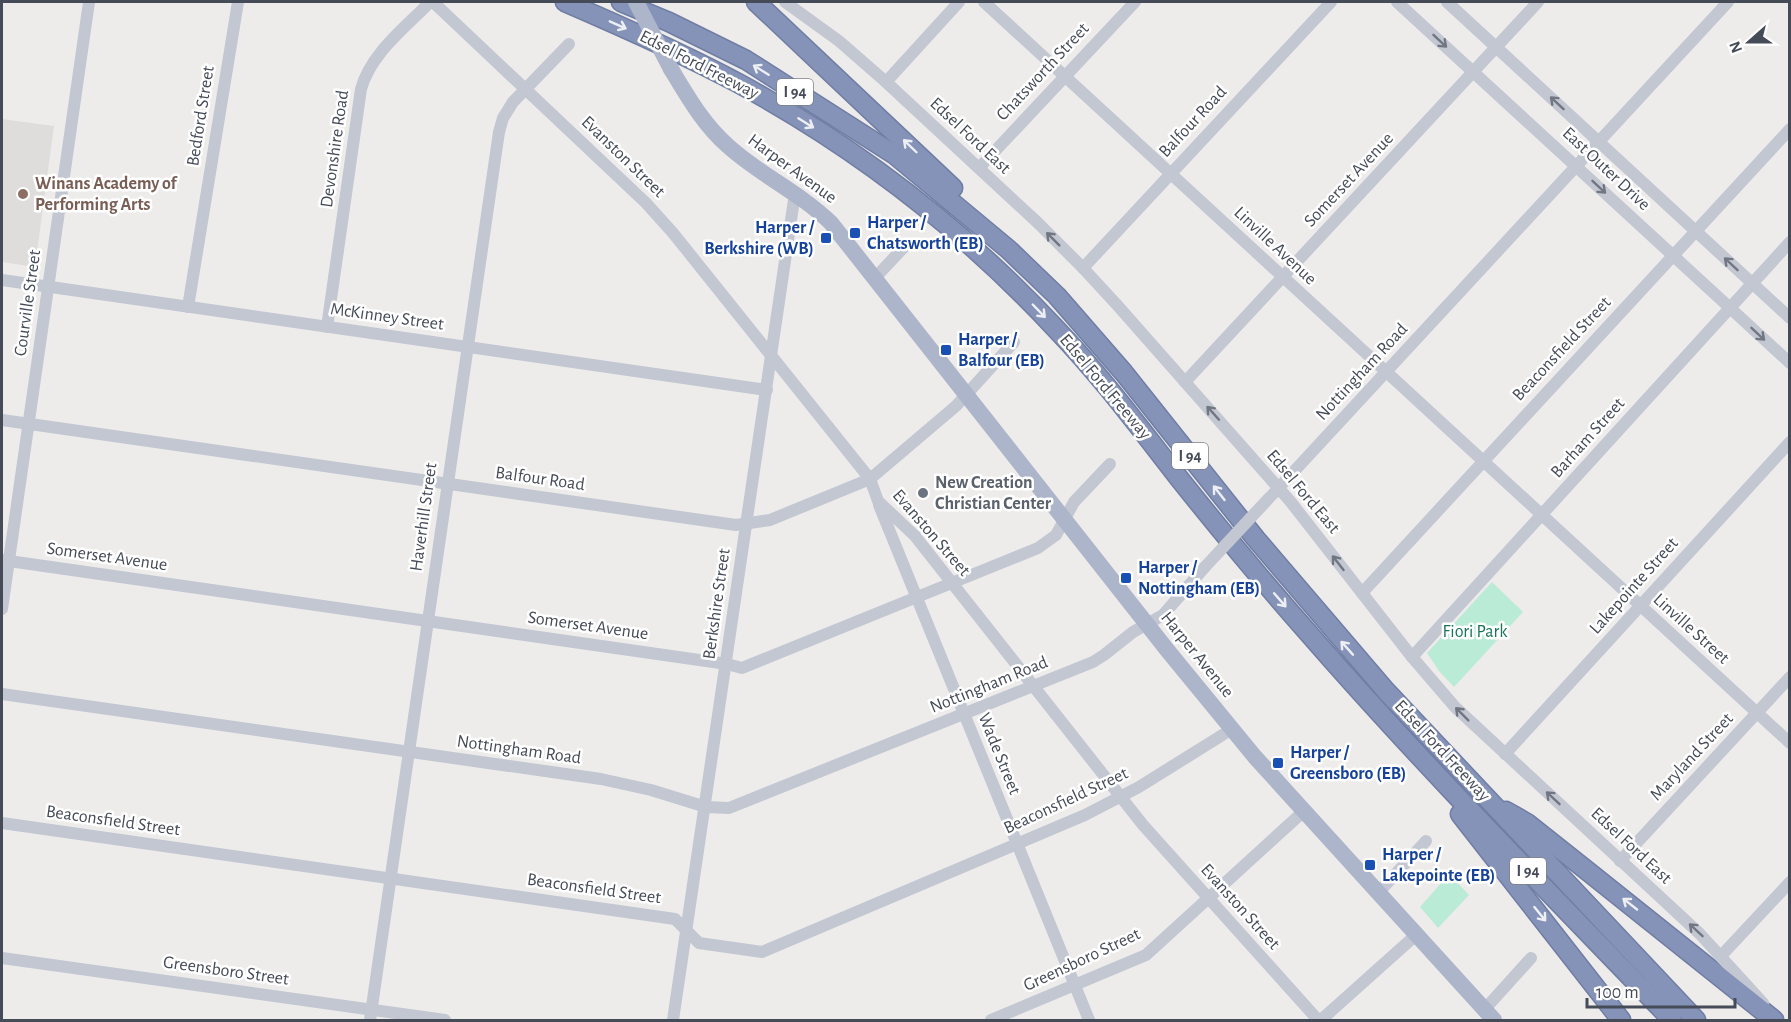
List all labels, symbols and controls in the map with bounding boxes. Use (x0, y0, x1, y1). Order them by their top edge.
north arrow (1719, 12, 1779, 72)
one-way arrow (609, 20, 627, 31)
street label: Chatsworth Street (993, 20, 1093, 124)
street label: Edsel Ford Freeway (637, 27, 762, 103)
one-way arrow (1433, 34, 1448, 48)
text: N (1726, 39, 1745, 55)
street label: Bedford Street (184, 64, 218, 167)
one-way arrow (753, 64, 770, 76)
road number: I 94 (777, 79, 813, 105)
street label: Balfour Road (1156, 83, 1230, 161)
street label: Devonshire Road (318, 89, 352, 209)
street label: Edsel Ford East (926, 94, 1014, 178)
one-way arrow (1550, 96, 1565, 110)
street label: Evanston Street (578, 113, 668, 201)
one-way arrow (797, 118, 814, 130)
street label: East Outer Drive (1559, 124, 1653, 214)
street label: Somerset Avenue (1301, 129, 1397, 231)
street label: Harper Avenue (744, 131, 840, 207)
one-way arrow (902, 139, 917, 154)
place label: Winans Academy of Performing Arts (35, 175, 179, 214)
one-way arrow (1591, 180, 1606, 194)
marker: Winans Academy of Performing Arts (16, 187, 30, 201)
street label: Linville Avenue (1230, 203, 1320, 289)
place label: Harper / Chatsworth (EB) (867, 214, 984, 253)
place label: Harper / Berkshire (WB) (704, 219, 815, 258)
marker: Harper / Chatsworth (EB) (848, 226, 862, 240)
marker: Harper / Berkshire (WB) (819, 231, 833, 245)
one-way arrow (1046, 231, 1061, 246)
street label: Courville Street (12, 248, 44, 357)
one-way arrow (1724, 257, 1739, 271)
street label: Beaconsfield Street (1509, 293, 1615, 405)
street label: McKinney Street (329, 300, 445, 334)
one-way arrow (1032, 304, 1046, 319)
street label: Nottingham Road (1313, 320, 1411, 424)
one-way arrow (1750, 327, 1765, 341)
place label: Harper / Balfour (EB) (958, 331, 1045, 370)
street label: Edsel Ford Freeway (1056, 331, 1154, 443)
marker: Harper / Balfour (EB) (939, 343, 953, 357)
street label: Barham Street (1548, 394, 1629, 482)
one-way arrow (1206, 406, 1220, 421)
road number: I 94 (1172, 443, 1208, 469)
street label: Edsel Ford East (1263, 447, 1343, 537)
street label: Haverhill Street (407, 461, 441, 572)
street label: Balfour Road (494, 464, 586, 494)
place label: New Creation Christian Center (935, 474, 1052, 513)
one-way arrow (1213, 485, 1226, 501)
street label: Evanston Street (889, 486, 973, 580)
marker: New Creation Christian Center (916, 486, 930, 500)
street label: Lakepointe Street (1586, 534, 1682, 638)
street label: Somerset Avenue (46, 540, 168, 574)
street label: Berkshire Street (700, 547, 734, 661)
one-way arrow (1332, 555, 1345, 571)
place label: Harper / Nottingham (EB) (1138, 559, 1260, 598)
marker: Harper / Nottingham (EB) (1119, 571, 1133, 585)
street label: Linville Street (1650, 590, 1733, 668)
one-way arrow (1273, 592, 1287, 607)
street label: Somerset Avenue (527, 609, 649, 643)
street label: Harper Avenue (1157, 609, 1237, 701)
park label: Fiori Park (1442, 623, 1508, 641)
one-way arrow (1340, 641, 1354, 656)
street label: Nottingham Road (928, 653, 1050, 717)
street label: Edsel Ford Freeway (1391, 697, 1493, 805)
one-way arrow (1454, 706, 1469, 721)
street label: Maryland Street (1647, 710, 1737, 804)
street label: Wade Street (974, 711, 1024, 798)
street label: Nottingham Road (456, 732, 582, 768)
place label: Harper / Greensboro (EB) (1290, 744, 1406, 783)
marker: Harper / Greensboro (EB) (1271, 756, 1285, 770)
street label: Beaconsfield Street (1001, 764, 1131, 838)
one-way arrow (1545, 791, 1560, 806)
street label: Beaconsfield Street (45, 803, 181, 839)
street label: Edsel Ford East (1587, 804, 1675, 888)
place label: Harper / Lakepointe (EB) (1382, 846, 1495, 885)
marker: Harper / Lakepointe (EB) (1363, 858, 1377, 872)
road number: I 94 (1510, 858, 1546, 884)
street label: Evanston Street (1197, 861, 1283, 953)
street label: Beaconsfield Street (526, 871, 662, 907)
one-way arrow (1623, 898, 1639, 911)
one-way arrow (1533, 906, 1546, 922)
one-way arrow (1689, 924, 1704, 938)
street label: Greensboro Street (1021, 925, 1143, 995)
street label: Greensboro Street (162, 953, 290, 989)
scale bar (1587, 971, 1736, 1009)
text: 100 m (1596, 984, 1639, 1002)

